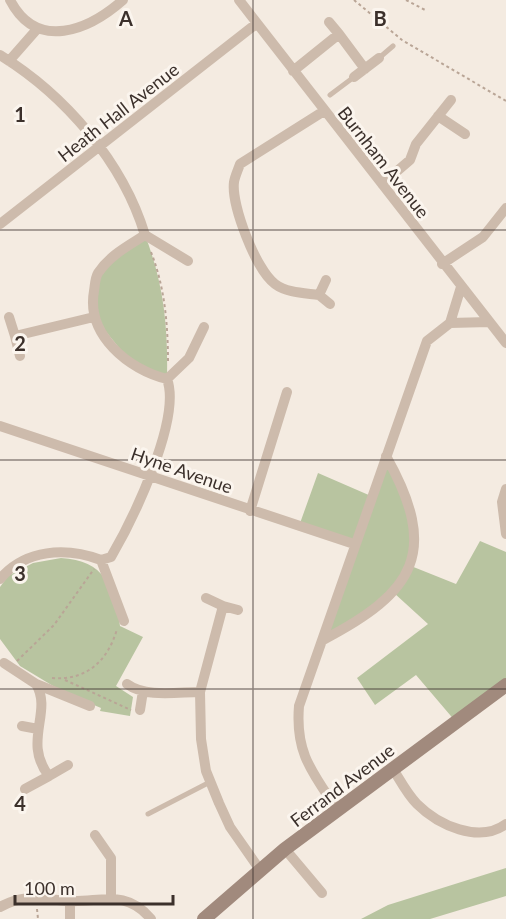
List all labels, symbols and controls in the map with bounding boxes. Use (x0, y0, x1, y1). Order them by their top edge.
text: A (118, 6, 133, 30)
text: B (373, 6, 387, 30)
street label: Heath Hall Avenue (53, 58, 183, 166)
text: 1 (14, 102, 26, 126)
street label: Burnham Avenue (334, 102, 434, 222)
text: 2 (14, 331, 26, 355)
street label: Hyne Avenue (128, 442, 236, 498)
text: 3 (14, 561, 26, 585)
street label: Ferrand Avenue (286, 739, 398, 831)
text: 4 (14, 791, 26, 815)
scale bar (15, 868, 172, 906)
text: 100 m (24, 877, 75, 899)

